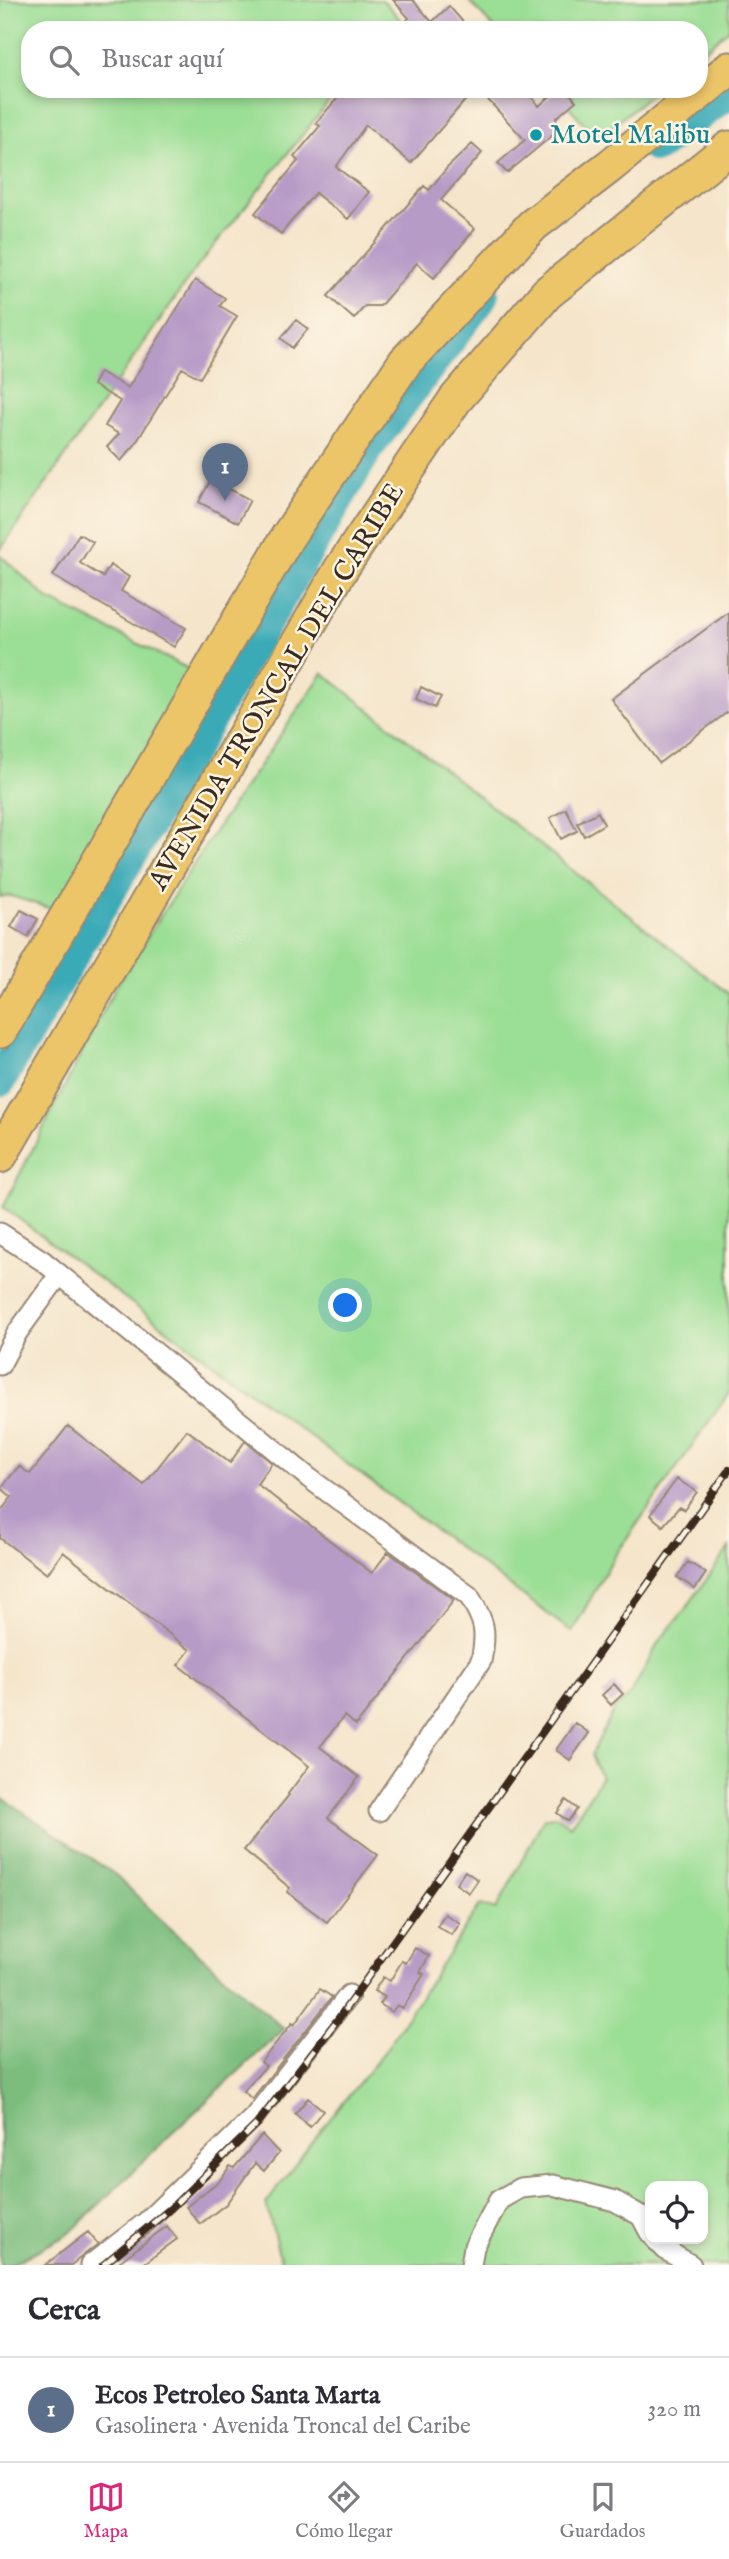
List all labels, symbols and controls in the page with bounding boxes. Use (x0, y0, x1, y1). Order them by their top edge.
search box (21, 21, 708, 98)
icon: search (45, 41, 83, 79)
text: Buscar aquí (101, 43, 223, 76)
place label: Motel Malibu (550, 118, 710, 153)
marker: Motel Malibu (528, 127, 544, 143)
pin: 1 (202, 443, 248, 501)
street label: AVENIDA TRONCAL DEL CARIBE (141, 477, 413, 898)
your location (328, 1288, 362, 1322)
map controls (645, 2181, 708, 2244)
button: locate (645, 2181, 708, 2244)
text: Cerca (28, 2292, 100, 2330)
text: Ecos Petroleo Santa Marta (95, 2379, 380, 2412)
text: 1 (47, 2395, 55, 2424)
text: 320 m (648, 2395, 701, 2424)
text: Gasolinera · Avenida Troncal del Caribe (95, 2412, 471, 2441)
tab: Mapa (84, 2478, 128, 2544)
tab: Cómo llegar (295, 2478, 393, 2544)
tab: Guardados (560, 2478, 645, 2544)

